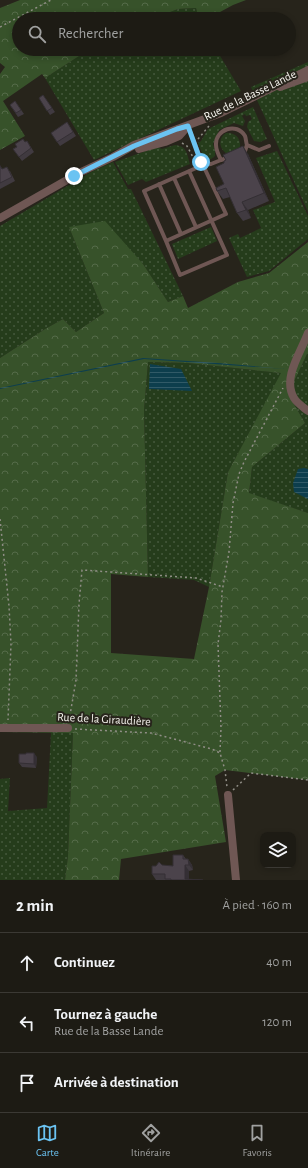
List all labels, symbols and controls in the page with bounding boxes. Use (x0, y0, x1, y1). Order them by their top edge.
search box (12, 12, 296, 56)
icon: search (26, 23, 48, 45)
text: Rechercher (58, 26, 123, 41)
street label: Rue de la Basse Lande (202, 67, 298, 123)
route start (192, 153, 210, 171)
route end (65, 167, 83, 185)
street label: Rue de la Giraudière (57, 711, 151, 727)
map controls (260, 832, 296, 868)
button: layers (260, 832, 296, 868)
text: 2 min (16, 897, 54, 914)
text: À pied · 160 m (223, 899, 292, 912)
icon: ahead (16, 952, 38, 974)
text: Continuez (54, 955, 115, 970)
text: 40 m (266, 956, 292, 969)
text: Tournez à gauche (54, 1007, 157, 1022)
icon: left (16, 1012, 38, 1034)
text: 120 m (262, 1016, 292, 1029)
text: Rue de la Basse Lande (54, 1025, 163, 1038)
icon: arrive (16, 1072, 38, 1094)
text: Arrivée à destination (54, 1075, 179, 1090)
tab: Carte (36, 1122, 59, 1159)
tab: Itinéraire (131, 1122, 170, 1159)
tab: Favoris (242, 1122, 272, 1159)

